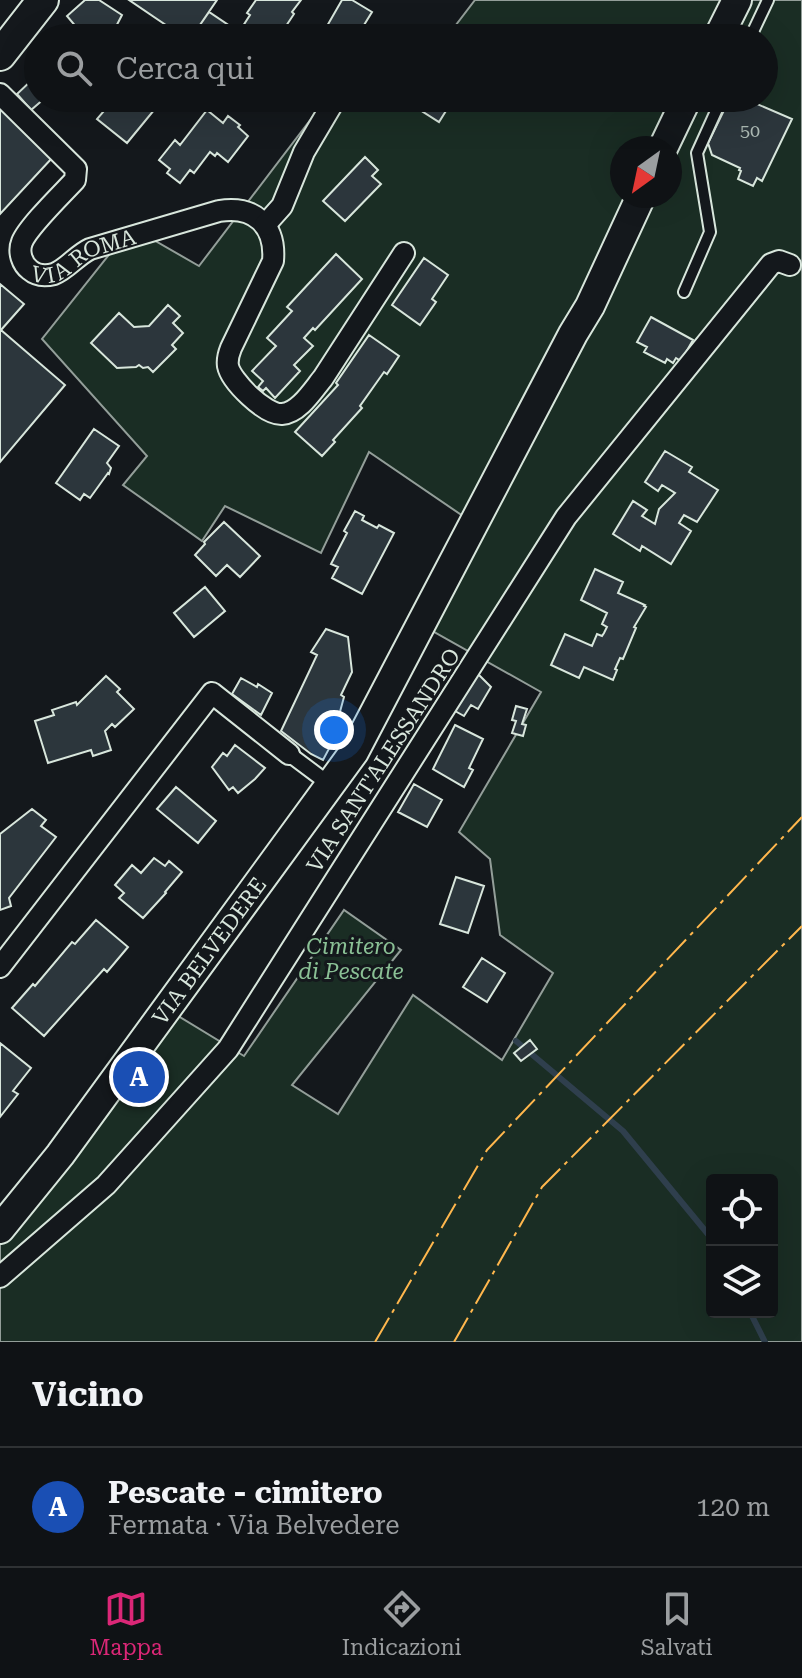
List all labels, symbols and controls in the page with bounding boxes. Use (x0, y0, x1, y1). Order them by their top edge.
search box (24, 24, 778, 112)
icon: search (52, 46, 96, 90)
text: Cerca qui (116, 51, 254, 86)
house number: 50 (740, 120, 760, 141)
north arrow (610, 136, 682, 208)
street label: VIA ROMA (29, 224, 139, 289)
street label: VIA SANT'ALESSANDRO (302, 644, 465, 877)
your location (314, 710, 354, 750)
street label: VIA BELVEDERE (147, 873, 271, 1030)
park label: Cimitero di Pescate (298, 934, 404, 984)
pin: A (113, 1047, 165, 1107)
map controls (706, 1174, 778, 1318)
button: locate (706, 1174, 778, 1246)
button: layers (706, 1246, 778, 1318)
text: Vicino (32, 1374, 144, 1414)
text: Pescate - cimitero (108, 1475, 383, 1510)
text: A (49, 1492, 67, 1522)
text: 120 m (696, 1492, 770, 1522)
text: Fermata · Via Belvedere (108, 1510, 400, 1540)
tab: Mappa (90, 1587, 163, 1660)
tab: Indicazioni (342, 1587, 462, 1660)
tab: Salvati (641, 1587, 712, 1660)

